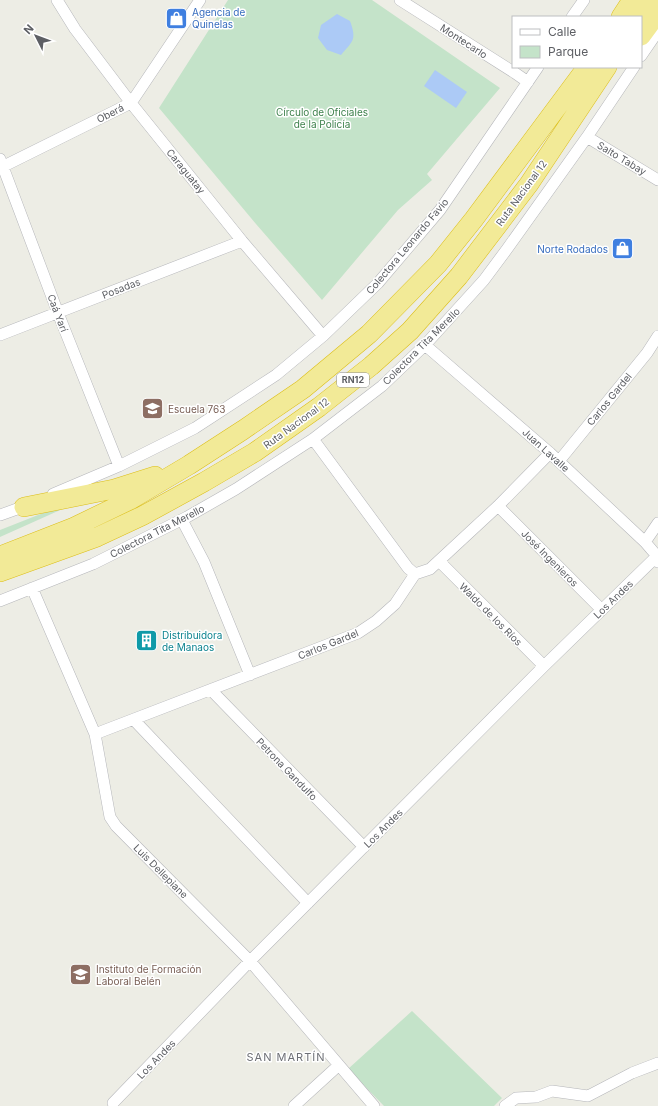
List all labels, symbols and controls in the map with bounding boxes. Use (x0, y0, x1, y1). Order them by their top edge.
shop icon: Agencia de Quinelas (163, 5, 189, 31)
place label: Agencia de Quinelas (192, 6, 245, 30)
north arrow (16, 16, 56, 56)
legend (512, 16, 642, 68)
street label: Montecarlo (438, 21, 490, 61)
text: N (21, 22, 37, 37)
text: Calle (548, 24, 576, 39)
text: Parque (548, 44, 588, 59)
street label: Oberá (94, 101, 126, 125)
park label: Círculo de Oficiales de la Policía (276, 106, 368, 130)
street label: Salto Tabay (595, 139, 649, 178)
street label: Caraguatay (164, 146, 208, 196)
street label: Ruta Nacional 12 (493, 158, 549, 228)
street label: Colectora Leonardo Favio (363, 196, 451, 296)
shop icon: Norte Rodados (610, 236, 636, 262)
place label: Norte Rodados (537, 243, 608, 255)
street label: Posadas (100, 275, 142, 301)
street label: Caá Yarí (45, 292, 71, 334)
street label: Colectora Tita Merello (380, 305, 462, 387)
street label: Carlos Gardel (584, 370, 634, 428)
road number: RN12 (337, 373, 369, 387)
street label: Ruta Nacional 12 (261, 395, 331, 451)
school or university icon: Escuela 763 (139, 396, 165, 422)
place label: Escuela 763 (168, 403, 225, 415)
street label: Juan Lavalle (520, 426, 572, 474)
street label: Colectora Tita Merello (108, 502, 206, 560)
street label: José Ingenieros (519, 527, 581, 589)
street label: Los Andes (591, 577, 635, 621)
street label: Waldo de los Ríos (457, 580, 525, 648)
street label: Carlos Gardel (296, 626, 360, 662)
building icon: Distribuidora de Manaos (133, 628, 159, 654)
place label: Distribuidora de Manaos (162, 629, 223, 653)
street label: Petrona Gandulfo (254, 735, 320, 803)
street label: Los Andes (361, 806, 405, 850)
street label: Luis Dellepiane (131, 841, 191, 901)
school or university icon: Instituto de Formación Laboral Belén (67, 962, 93, 988)
place label: Instituto de Formación Laboral Belén (96, 963, 201, 987)
street label: Los Andes (134, 1037, 178, 1081)
district label: SAN MARTÍN (247, 1050, 325, 1064)

